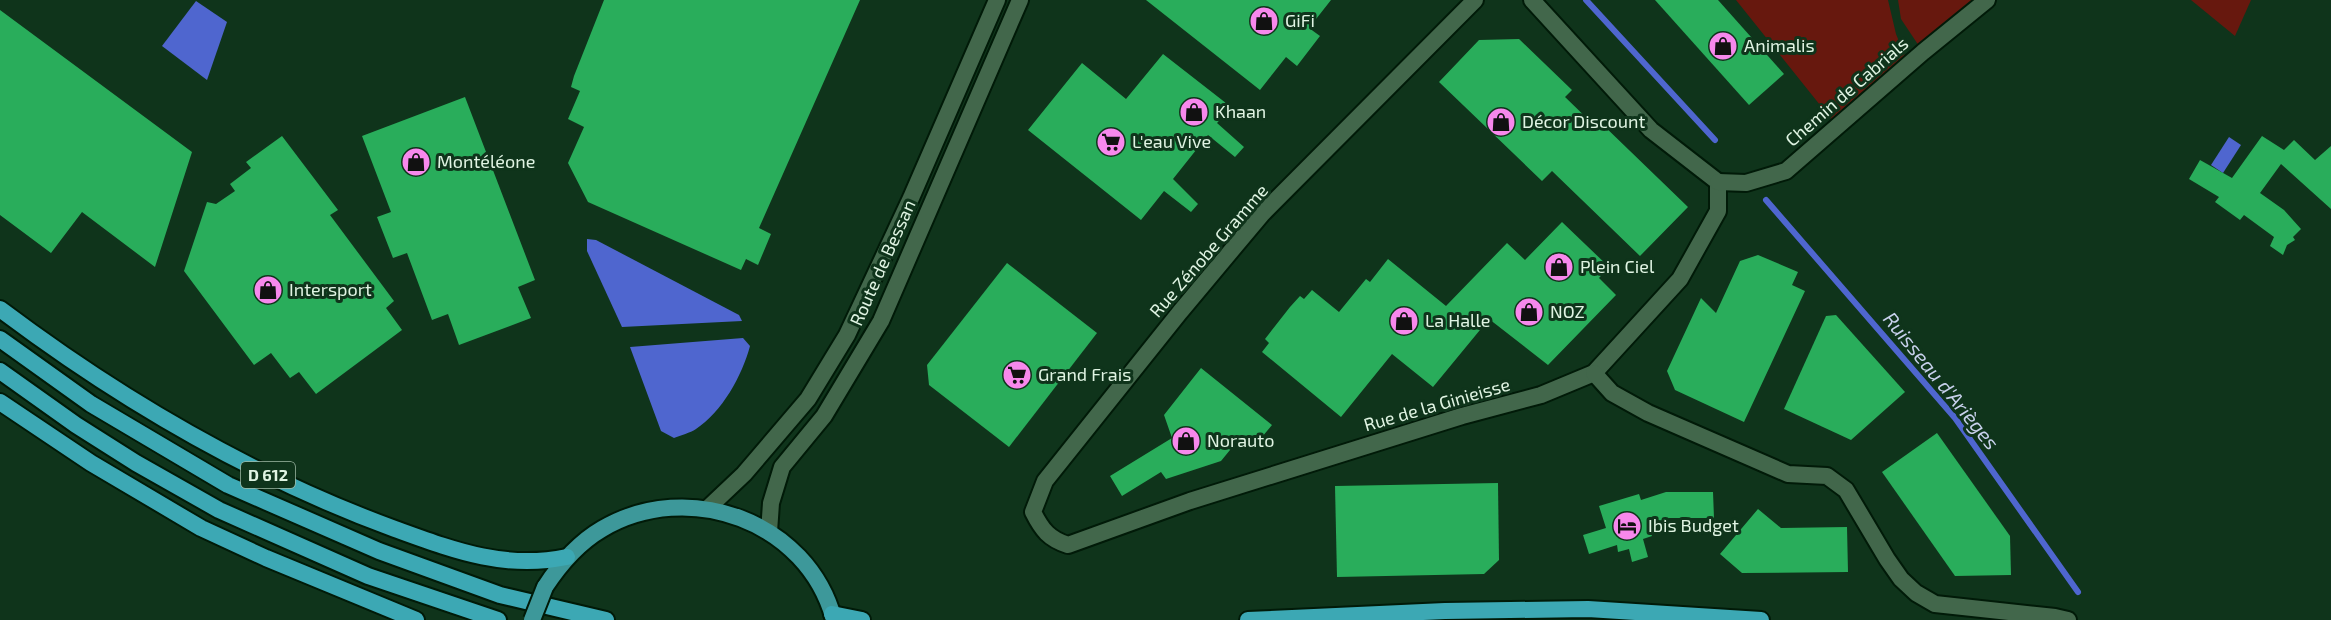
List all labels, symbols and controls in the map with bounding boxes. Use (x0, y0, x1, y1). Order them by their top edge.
shop icon: GiFi (1248, 5, 1280, 37)
place label: GiFi (1285, 9, 1315, 31)
shop icon: Animalis (1707, 30, 1739, 62)
street label: Chemin de Cabrials (1780, 32, 1912, 151)
place label: Animalis (1744, 34, 1815, 56)
shop icon: Khaan (1178, 96, 1210, 128)
place label: Khaan (1215, 100, 1266, 122)
shop icon: Décor Discount (1485, 106, 1517, 138)
place label: Décor Discount (1522, 110, 1646, 132)
supermarket icon: L'eau Vive (1095, 126, 1127, 158)
place label: L'eau Vive (1132, 130, 1211, 152)
shop icon: Montéléone (400, 146, 432, 178)
place label: Montéléone (437, 150, 535, 172)
street label: Rue Zénobe Gramme (1144, 179, 1272, 321)
street label: Route de Bessan (844, 196, 920, 329)
shop icon: Plein Ciel (1543, 251, 1575, 283)
place label: Plein Ciel (1580, 255, 1655, 277)
shop icon: Intersport (252, 274, 284, 306)
place label: Intersport (289, 278, 372, 300)
shop icon: NOZ (1513, 296, 1545, 328)
place label: NOZ (1550, 300, 1585, 322)
shop icon: La Halle (1388, 305, 1420, 337)
water label: Ruisseau d'Arièges (1879, 307, 2005, 454)
place label: La Halle (1425, 309, 1490, 331)
supermarket icon: Grand Frais (1001, 359, 1033, 391)
place label: Grand Frais (1038, 363, 1131, 385)
street label: Rue de la Ginieisse (1361, 373, 1512, 435)
shop icon: Norauto (1170, 425, 1202, 457)
place label: Norauto (1207, 429, 1274, 451)
road number: D 612 (241, 462, 295, 488)
hotel icon: Ibis Budget (1611, 510, 1643, 542)
place label: Ibis Budget (1648, 514, 1739, 536)

